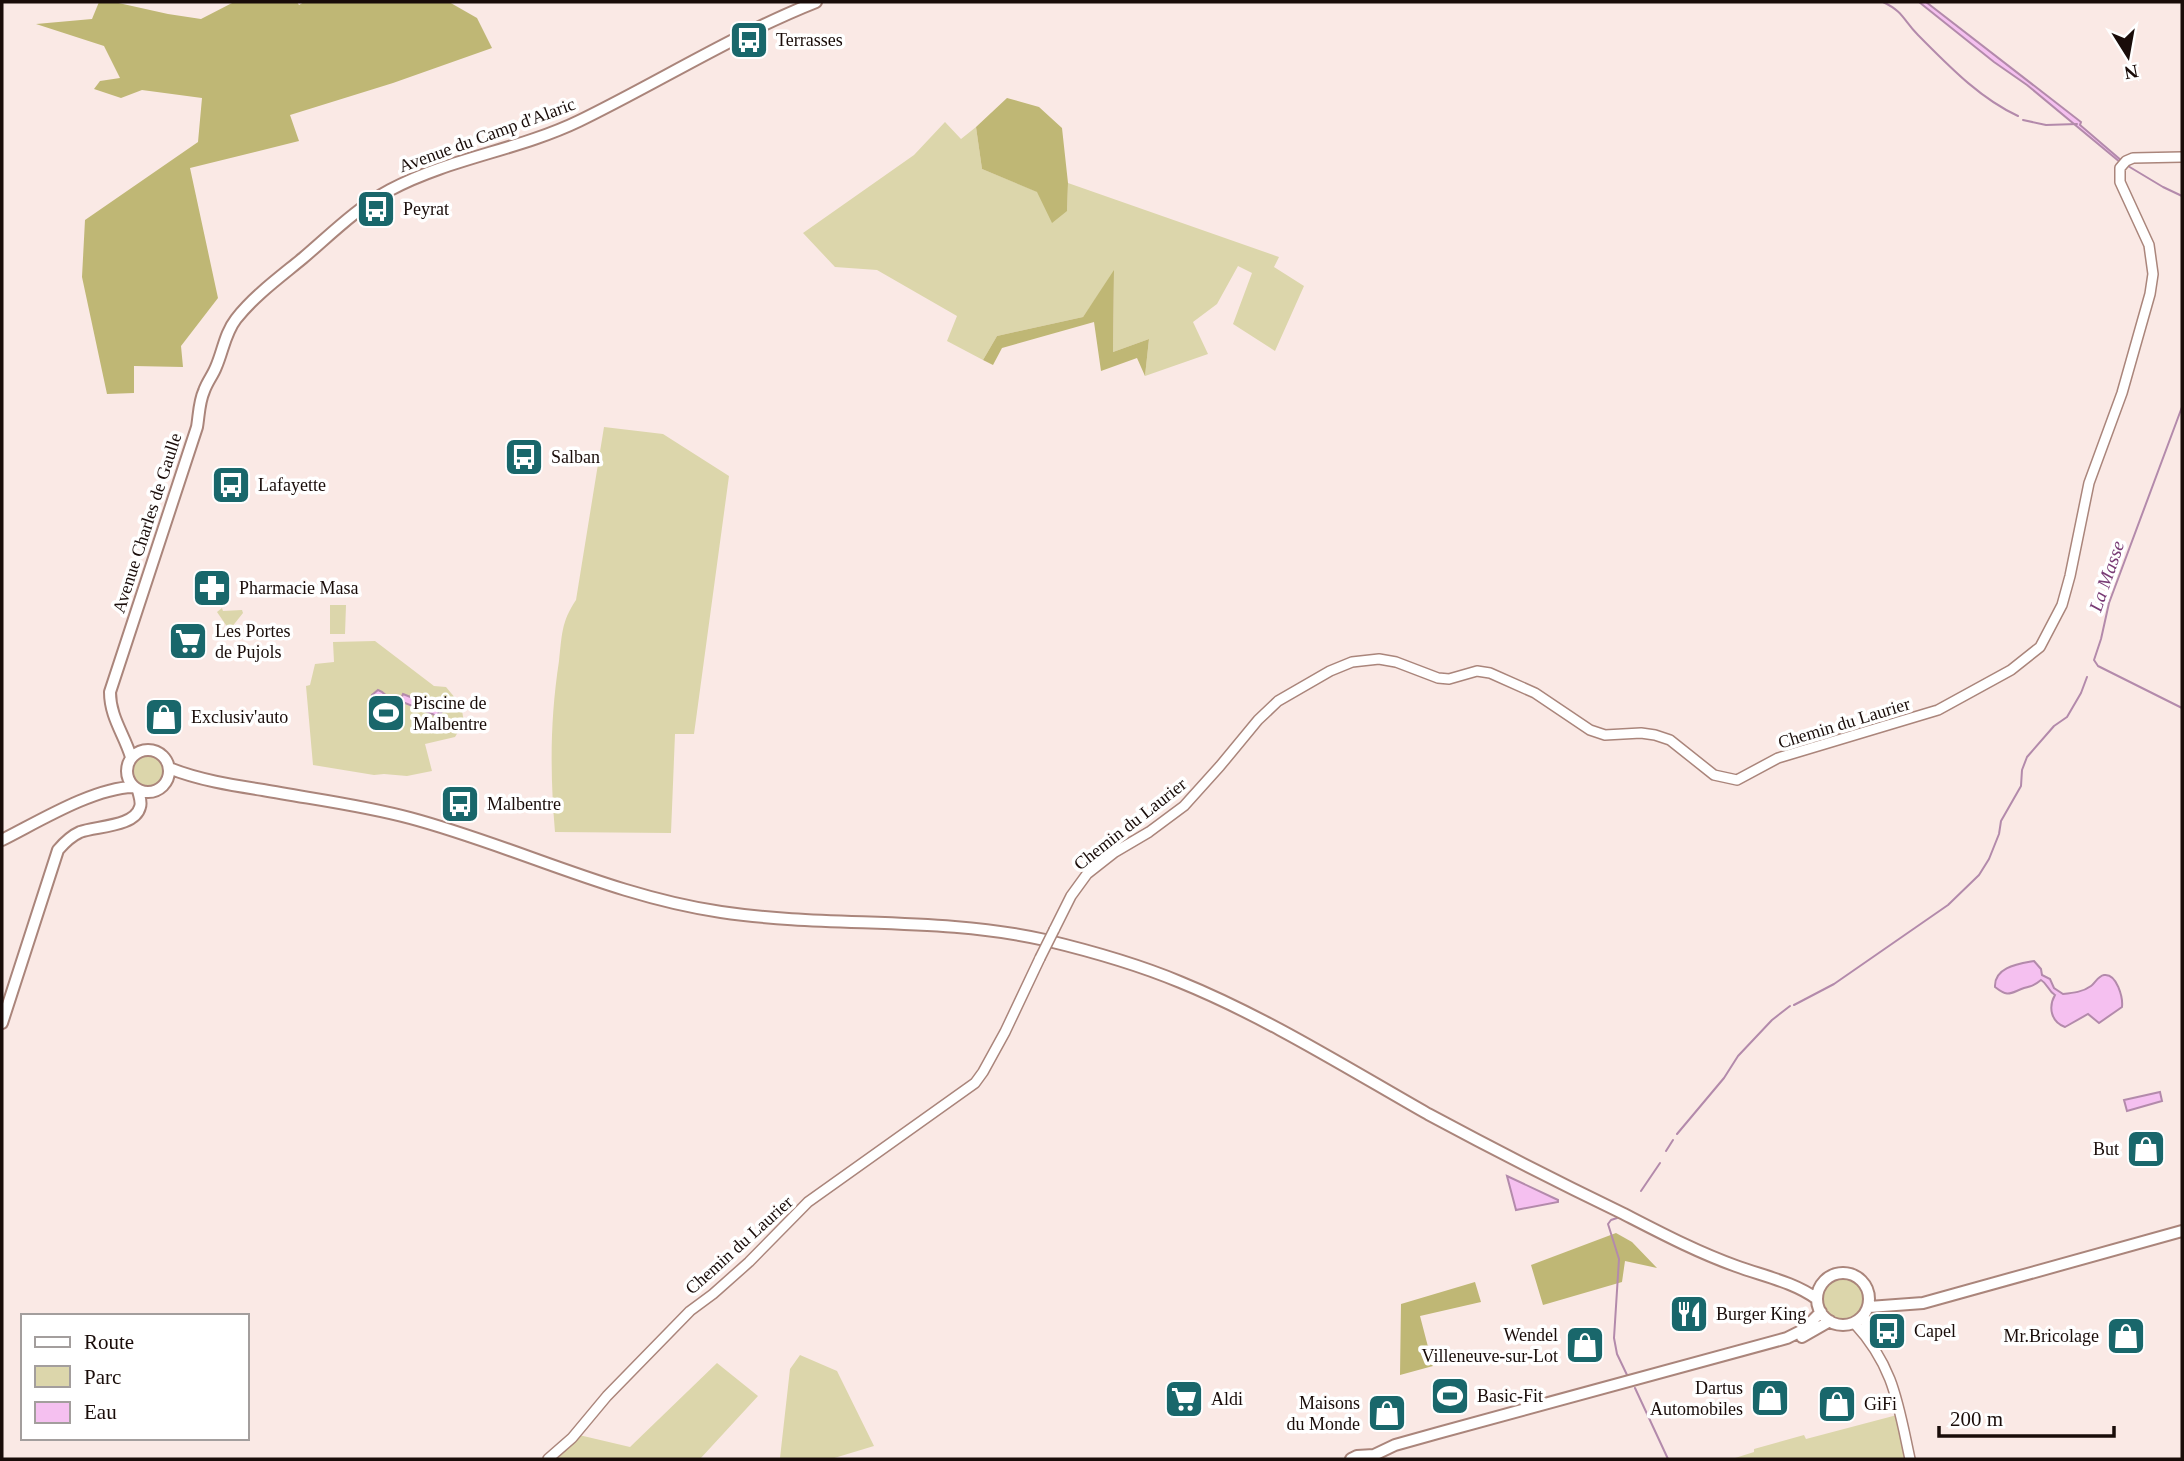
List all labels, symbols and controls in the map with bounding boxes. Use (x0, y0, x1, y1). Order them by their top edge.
bus stop icon: Terrasses (728, 19, 770, 61)
north arrow (2093, 21, 2163, 91)
place label: Terrasses (776, 30, 843, 50)
text: N (2122, 61, 2140, 84)
street label: Avenue du Camp d'Alaric (396, 94, 578, 176)
bus stop icon: Peyrat (355, 188, 397, 230)
place label: Peyrat (403, 199, 449, 219)
street label: Avenue Charles de Gaulle (108, 430, 186, 616)
bus stop icon: Salban (503, 436, 545, 478)
place label: Salban (551, 447, 600, 467)
bus stop icon: Lafayette (210, 464, 252, 506)
place label: Lafayette (258, 475, 326, 495)
water label: La Masse (2084, 538, 2128, 615)
pharmacy icon: Pharmacie Masa (191, 567, 233, 609)
place label: Pharmacie Masa (239, 578, 358, 598)
supermarket icon: Les Portes de Pujols (167, 620, 209, 662)
place label: Les Portes de Pujols (215, 621, 291, 662)
sports icon: Piscine de Malbentre (365, 692, 407, 734)
place label: Piscine de Malbentre (413, 693, 487, 734)
street label: Chemin du Laurier (1776, 693, 1912, 753)
shop icon: Exclusiv'auto (143, 696, 185, 738)
place label: Exclusiv'auto (191, 707, 288, 727)
street label: Chemin du Laurier (1070, 774, 1190, 874)
bus stop icon: Malbentre (439, 783, 481, 825)
place label: Malbentre (487, 794, 561, 814)
shop icon: But (2125, 1128, 2167, 1170)
place label: But (2093, 1139, 2119, 1159)
street label: Chemin du Laurier (681, 1192, 797, 1298)
restaurant icon: Burger King (1668, 1293, 1710, 1335)
place label: Burger King (1716, 1304, 1806, 1324)
bus stop icon: Capel (1866, 1310, 1908, 1352)
legend (21, 1314, 248, 1440)
shop icon: Mr.Bricolage (2105, 1315, 2147, 1357)
place label: Capel (1914, 1321, 1956, 1341)
shop icon: Wendel Villeneuve-sur-Lot (1564, 1324, 1606, 1366)
place label: Wendel Villeneuve-sur-Lot (1421, 1325, 1558, 1366)
place label: Mr.Bricolage (2004, 1326, 2099, 1346)
text: Route (84, 1330, 134, 1354)
text: Parc (84, 1365, 121, 1389)
sports icon: Basic-Fit (1429, 1375, 1471, 1417)
shop icon: Dartus Automobiles (1749, 1377, 1791, 1419)
supermarket icon: Aldi (1163, 1378, 1205, 1420)
place label: Dartus Automobiles (1650, 1378, 1743, 1419)
shop icon: GiFi (1816, 1383, 1858, 1425)
place label: Basic-Fit (1477, 1386, 1543, 1406)
place label: Aldi (1211, 1389, 1243, 1409)
shop icon: Maisons du Monde (1366, 1392, 1408, 1434)
place label: Maisons du Monde (1287, 1393, 1360, 1434)
place label: GiFi (1864, 1394, 1897, 1414)
scale bar (1939, 1394, 2114, 1438)
text: Eau (84, 1400, 117, 1424)
text: 200 m (1950, 1407, 2003, 1431)

